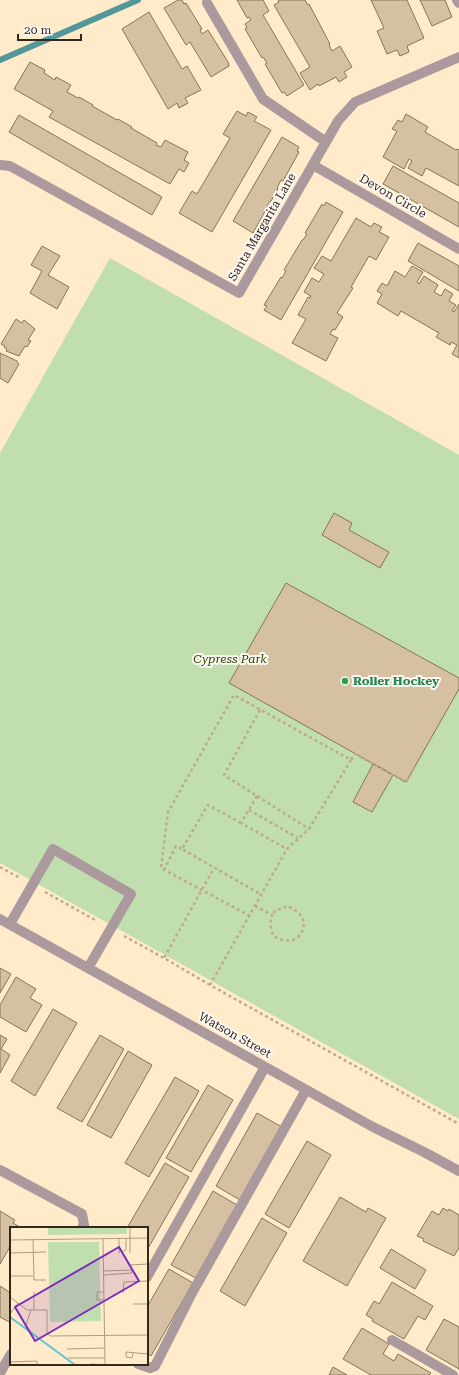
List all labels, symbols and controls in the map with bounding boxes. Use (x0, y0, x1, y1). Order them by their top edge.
scale bar (18, 16, 81, 42)
text: 20 m (24, 23, 51, 37)
street label: Santa Margarita Lane (225, 170, 299, 284)
street label: Devon Circle (357, 171, 429, 221)
park label: Cypress Park (193, 652, 267, 666)
place label: Roller Hockey (353, 674, 440, 688)
marker: Roller Hockey (340, 676, 350, 686)
street label: Watson Street (196, 1009, 274, 1061)
inset map (10, 1227, 148, 1365)

